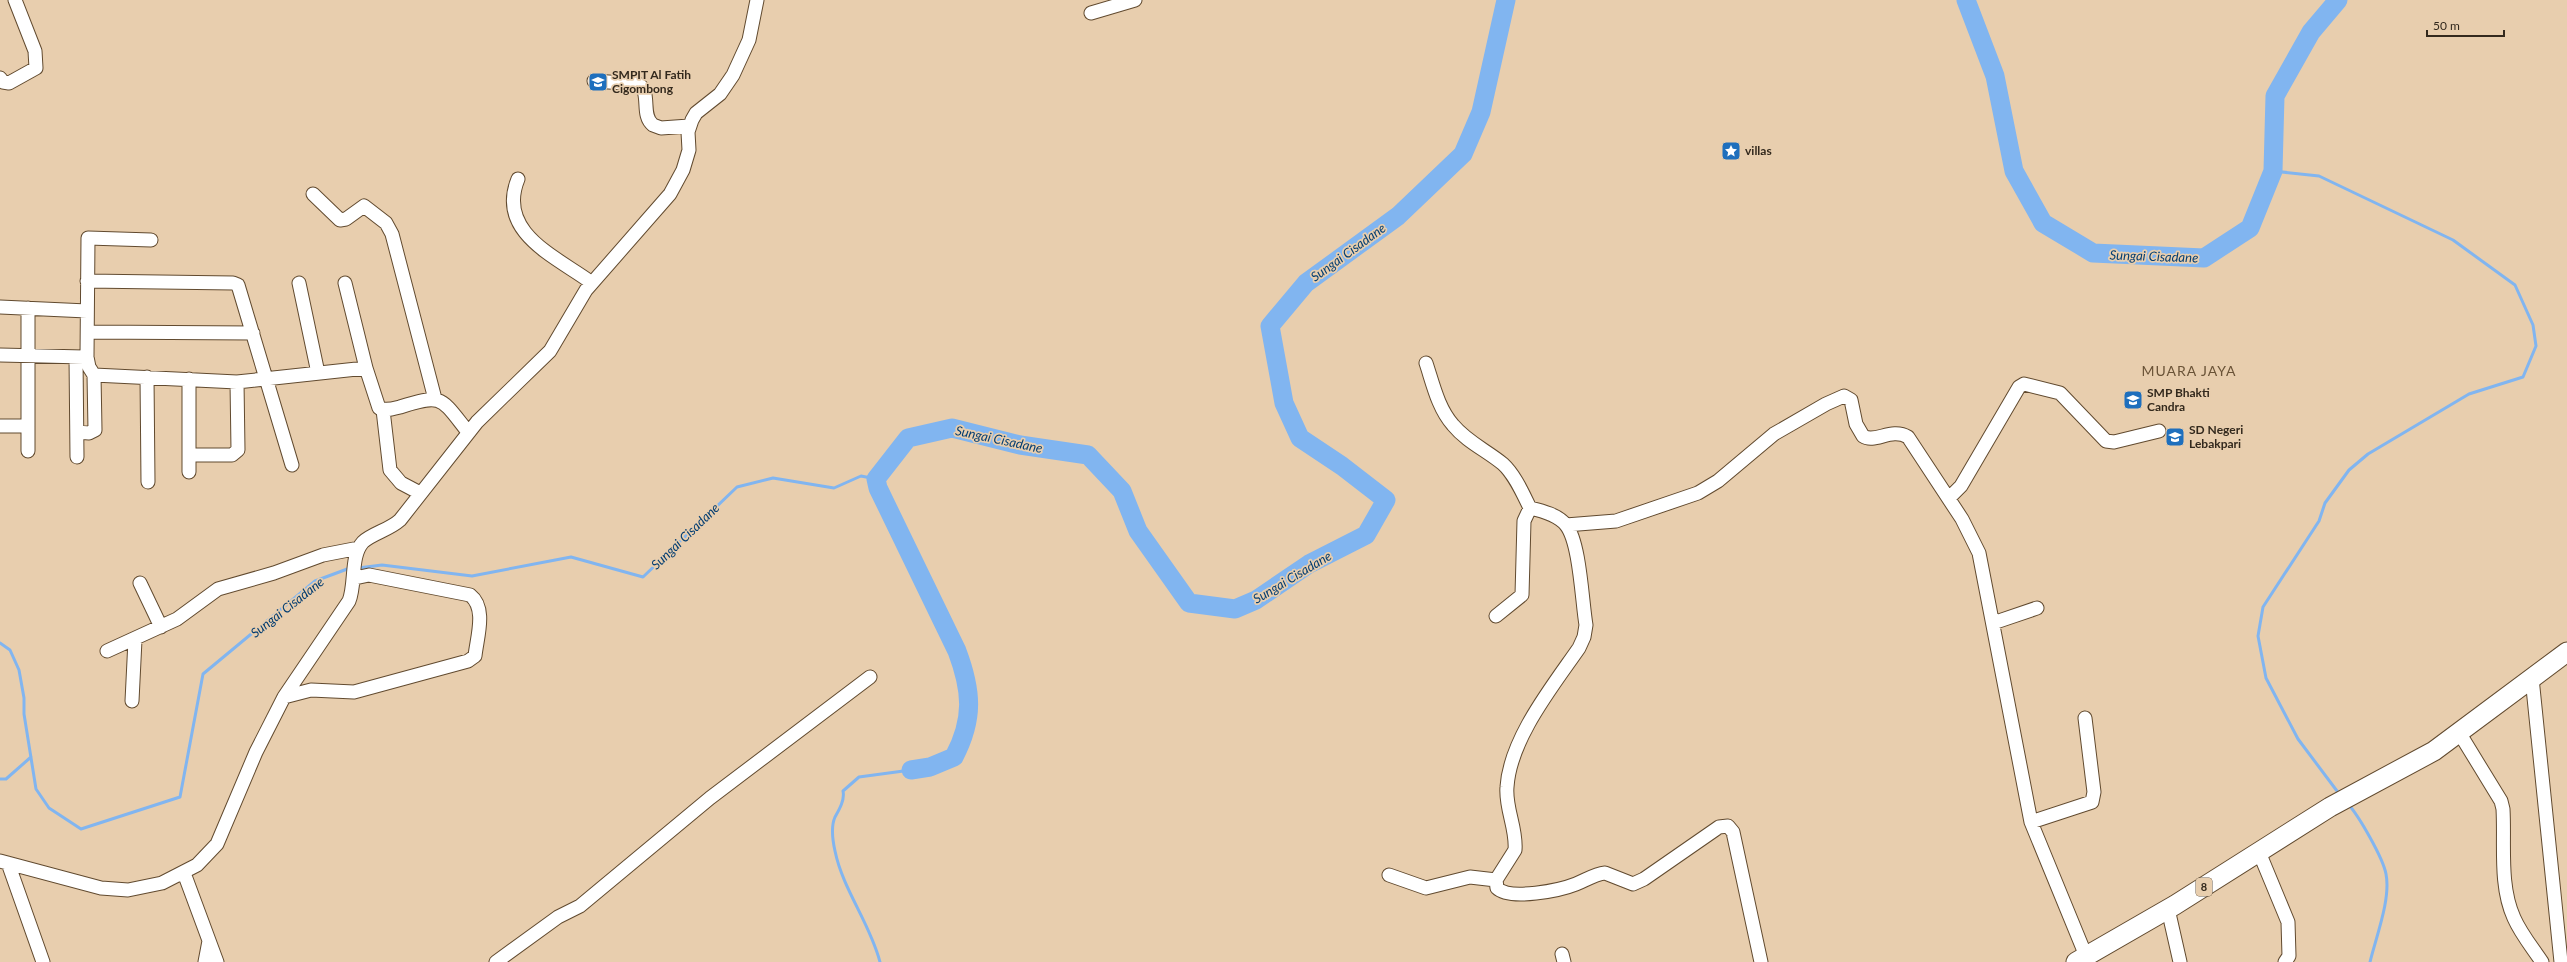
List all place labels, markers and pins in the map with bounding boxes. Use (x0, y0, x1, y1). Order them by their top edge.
place label: SMPIT Al Fatih Cigombong (612, 67, 691, 96)
school or university icon: SMPIT Al Fatih Cigombong (587, 71, 609, 93)
place icon: villas (1720, 140, 1742, 162)
place label: villas (1745, 143, 1772, 158)
place label: SMP Bhakti Candra (2147, 385, 2210, 414)
school or university icon: SMP Bhakti Candra (2122, 389, 2144, 411)
place label: SD Negeri Lebakpari (2189, 422, 2243, 451)
school or university icon: SD Negeri Lebakpari (2164, 426, 2186, 448)

